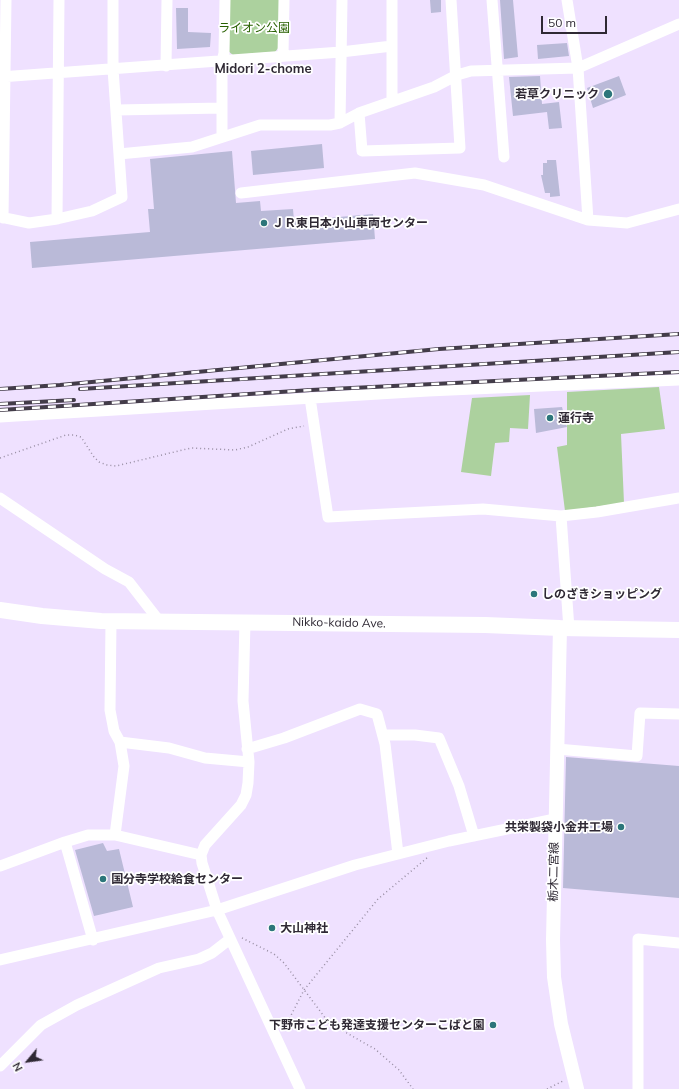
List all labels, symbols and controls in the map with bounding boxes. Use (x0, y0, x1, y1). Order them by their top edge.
scale bar (543, 8, 609, 34)
text: 50 m (548, 15, 576, 30)
park label: ライオン公園 (218, 21, 290, 35)
district label: Midori 2-chome (214, 61, 312, 77)
place label: 若草クリニック (515, 87, 599, 101)
marker: 若草クリニック (602, 88, 614, 100)
place label: ＪＲ東日本小山車両センター (272, 216, 428, 230)
marker: ＪＲ東日本小山車両センター (259, 218, 269, 228)
place label: 蓮行寺 (558, 411, 594, 425)
marker: 蓮行寺 (545, 413, 555, 423)
place label: しのざきショッピング (542, 587, 662, 601)
marker: しのざきショッピング (529, 589, 539, 599)
street label: Nikko-kaido Ave. (292, 615, 386, 631)
place label: 共栄製袋小金井工場 (505, 820, 613, 834)
marker: 共栄製袋小金井工場 (616, 822, 626, 832)
street label: 栃木二宮線 (546, 842, 562, 902)
place label: 国分寺学校給食センター (111, 872, 243, 886)
marker: 国分寺学校給食センター (98, 874, 108, 884)
place label: 大山神社 (280, 921, 328, 935)
marker: 大山神社 (267, 923, 277, 933)
place label: 下野市こども発達支援センターこばと園 (269, 1018, 485, 1032)
marker: 下野市こども発達支援センターこばと園 (488, 1020, 498, 1030)
north arrow (8, 1041, 48, 1081)
text: N (9, 1060, 26, 1074)

